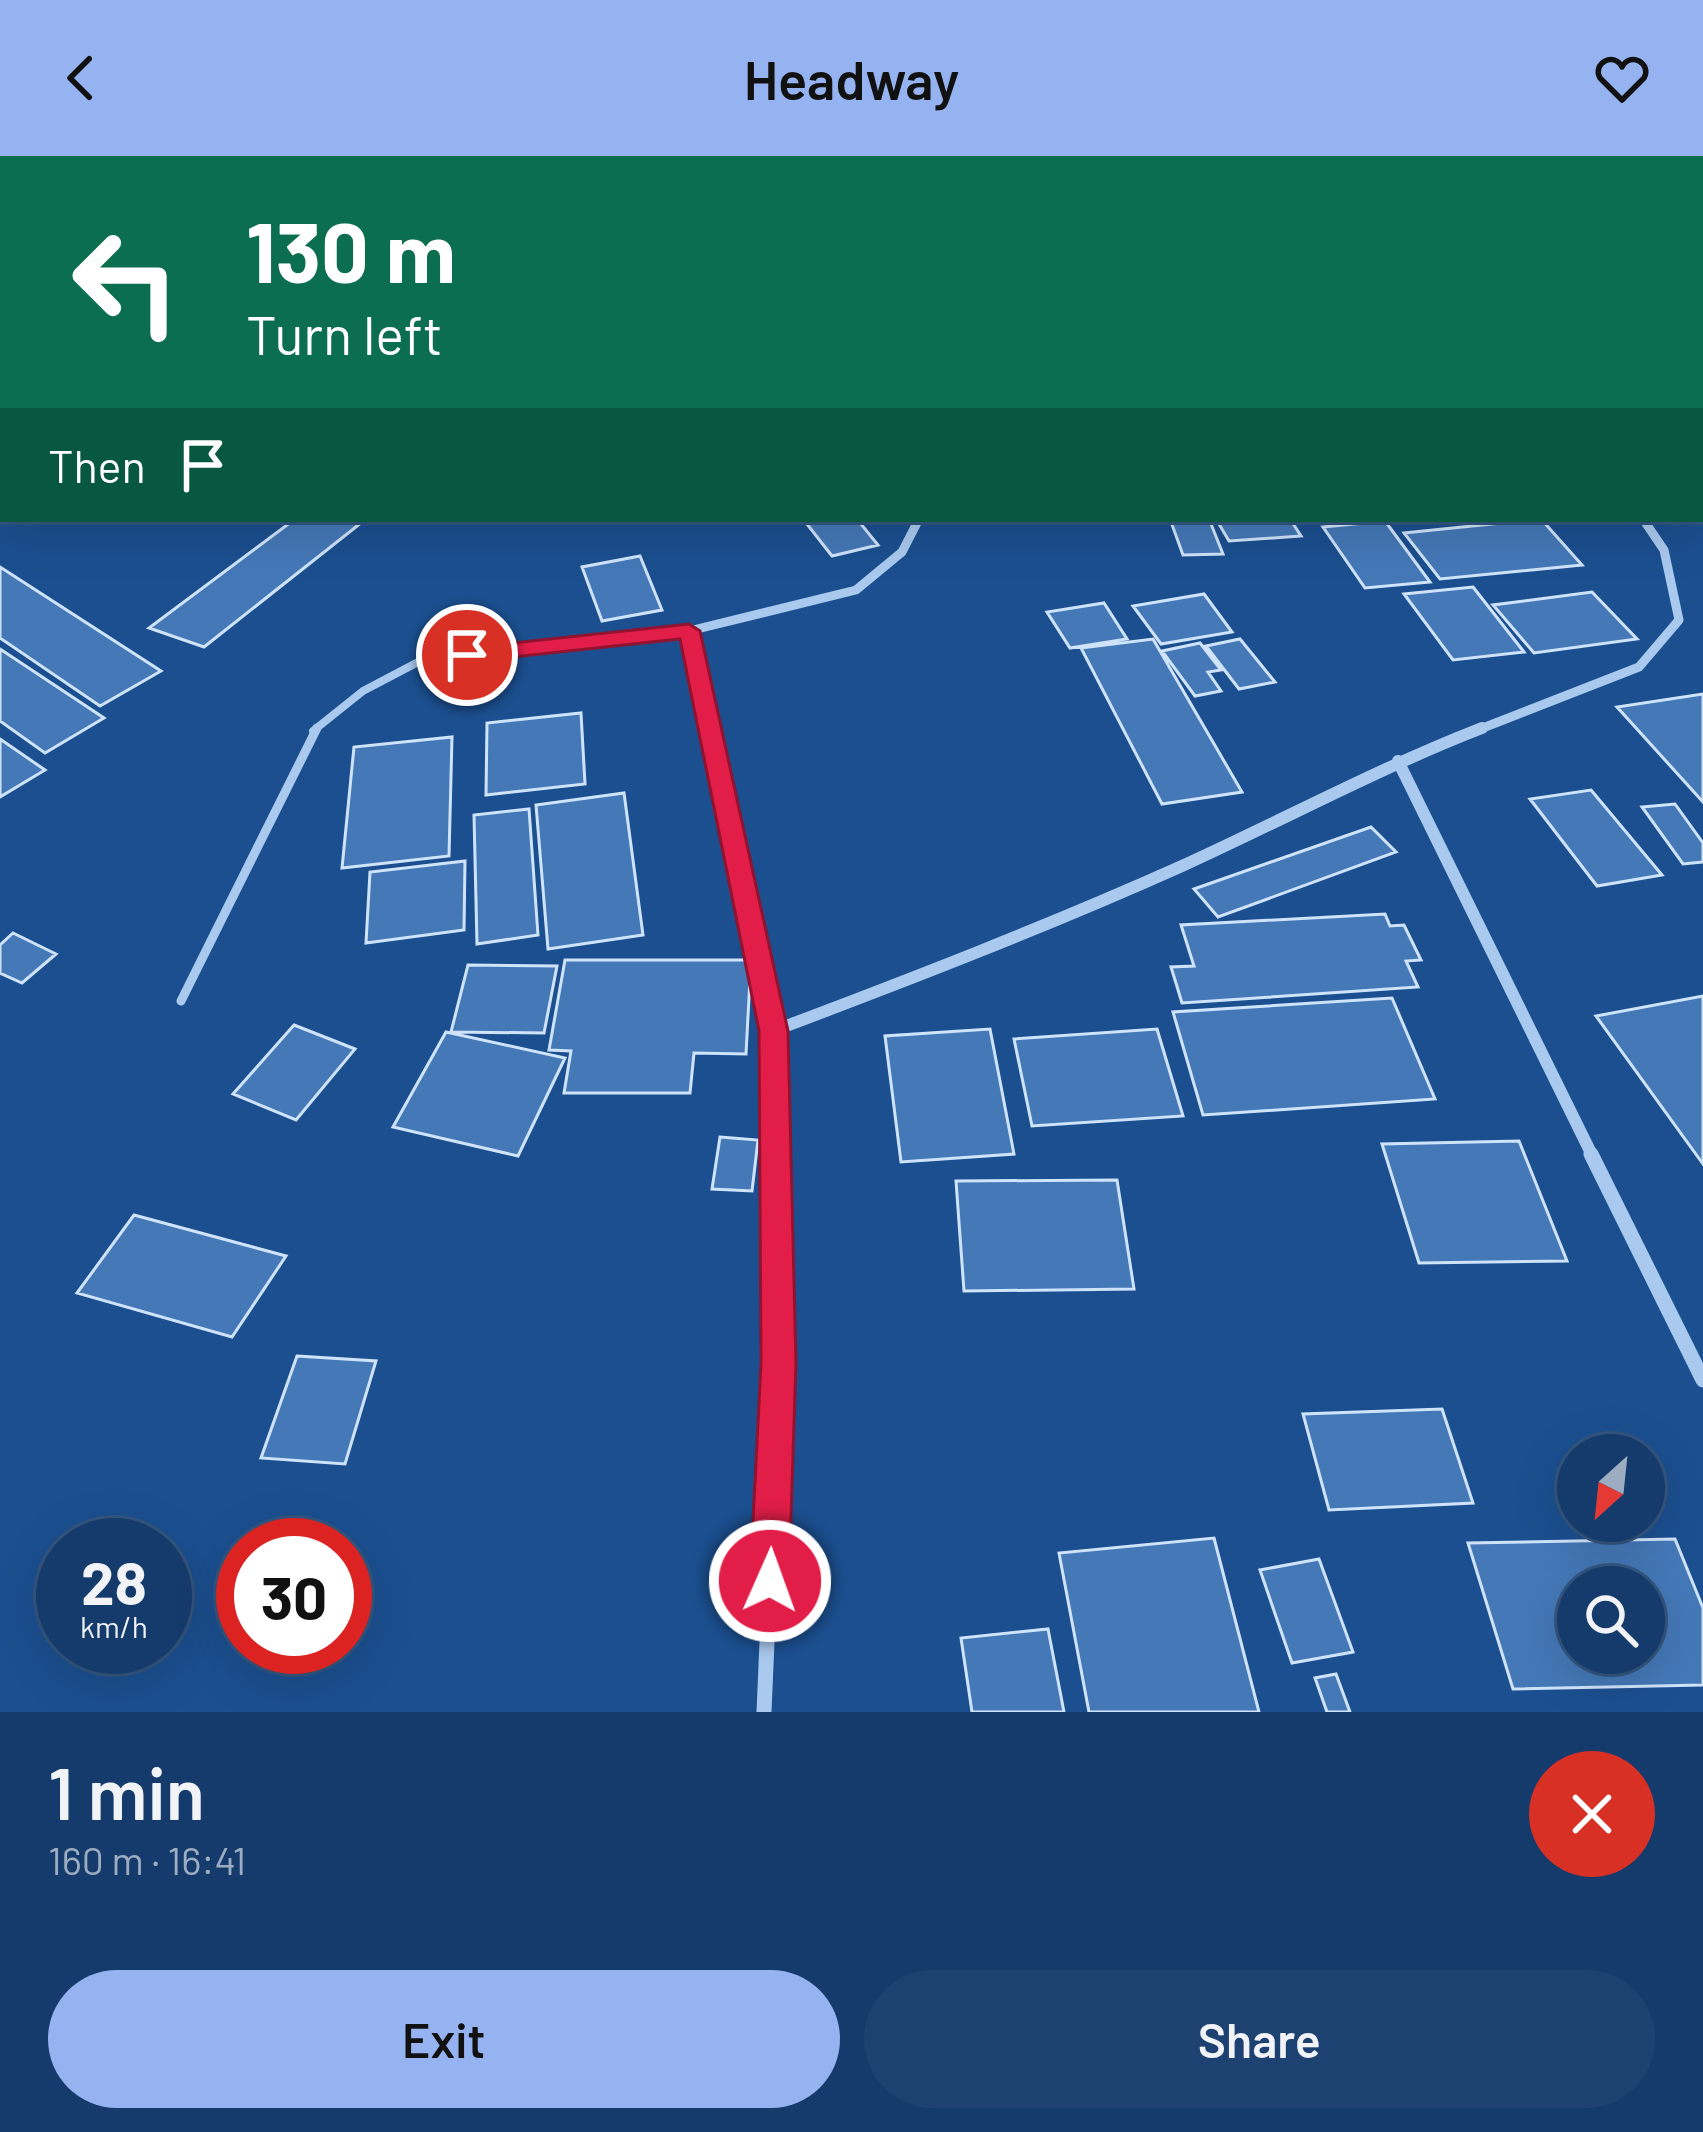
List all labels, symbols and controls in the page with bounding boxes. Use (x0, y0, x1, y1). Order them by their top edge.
icon: back (48, 45, 114, 111)
icon: heart (1589, 45, 1655, 111)
text: Headway (744, 46, 959, 111)
text: 130 m (246, 199, 456, 300)
icon: left (48, 204, 204, 360)
text: Turn left (246, 301, 443, 366)
icon: arrive (170, 432, 236, 498)
text: Then (48, 438, 146, 492)
pin (416, 604, 518, 706)
icon: arrive (434, 622, 500, 688)
north arrow (1557, 1434, 1665, 1542)
map controls (1557, 1434, 1665, 1674)
speed limit sign: 30 (216, 1518, 372, 1674)
position arrow (707, 1518, 833, 1644)
text: 28 (81, 1545, 147, 1617)
button: search (1557, 1566, 1665, 1674)
text: km/h (80, 1608, 148, 1644)
text: 1 min (48, 1748, 205, 1834)
button: close (1529, 1751, 1655, 1877)
text: 160 m · 16:41 (48, 1836, 246, 1883)
button: Exit (48, 1970, 840, 2108)
button: Share (864, 1970, 1655, 2108)

